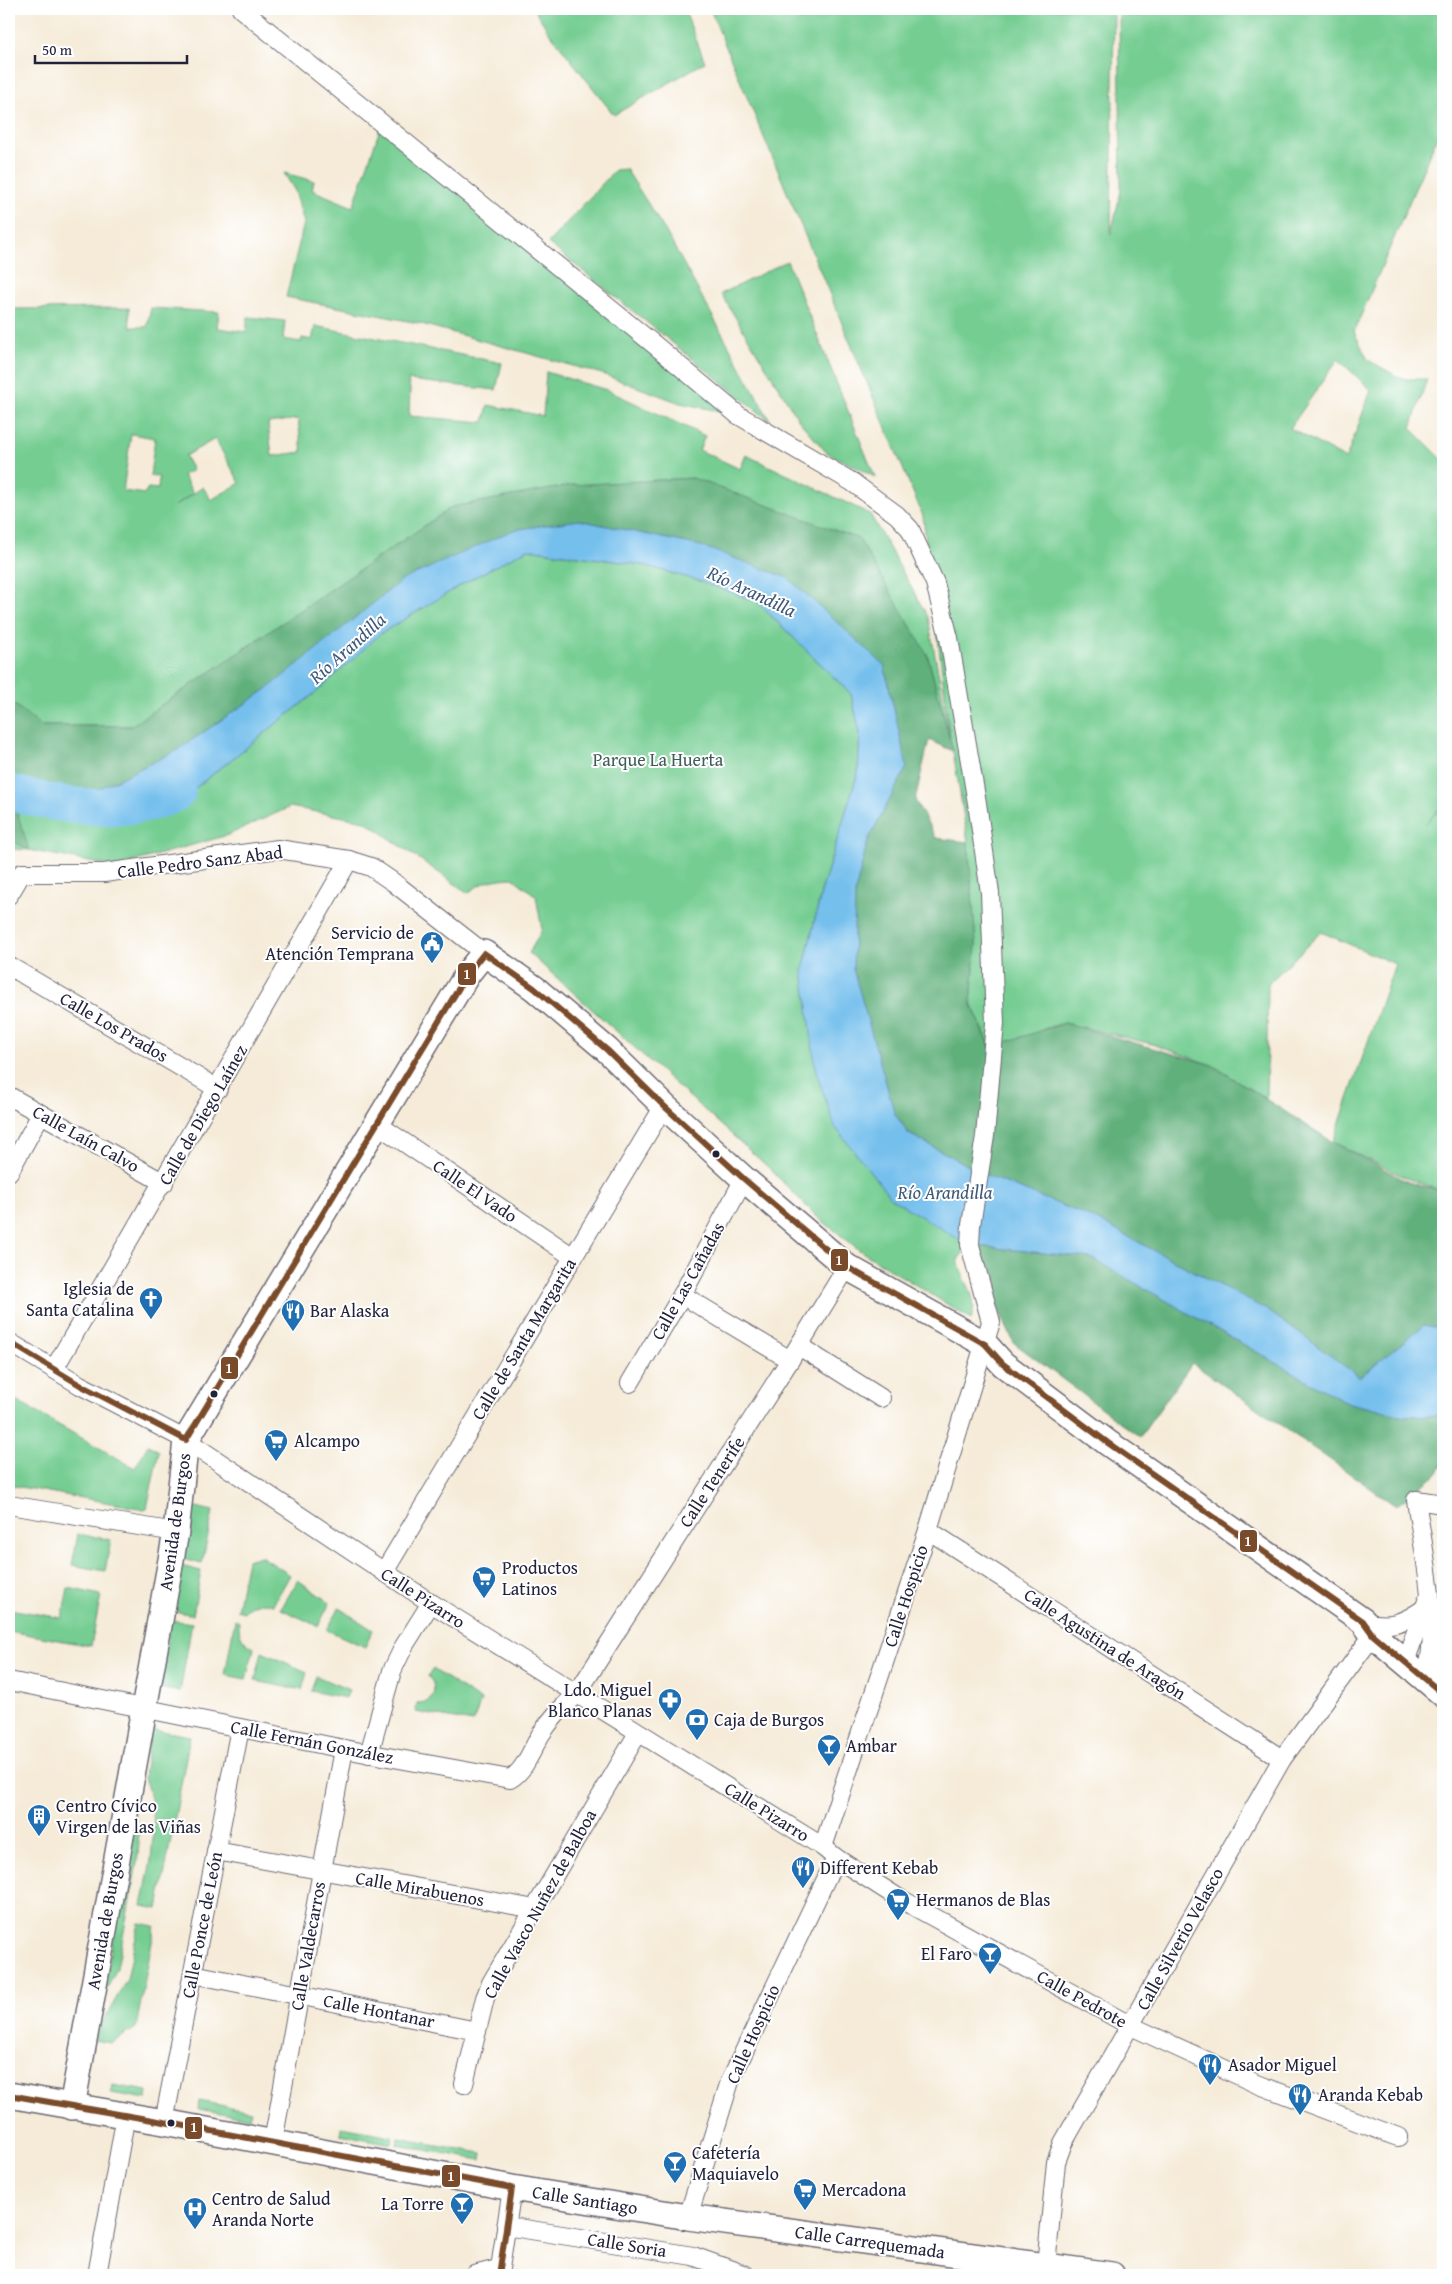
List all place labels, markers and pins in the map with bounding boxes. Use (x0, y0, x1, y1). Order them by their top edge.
place label: Servicio de Atención Temprana (265, 919, 414, 967)
public building icon: Servicio de Atención Temprana (419, 930, 445, 964)
unlabelled marker (711, 1149, 721, 1159)
place label: Iglesia de Santa Catalina (26, 1275, 134, 1323)
church icon: Iglesia de Santa Catalina (138, 1286, 164, 1320)
place label: Bar Alaska (310, 1297, 390, 1324)
restaurant icon: Bar Alaska (280, 1298, 306, 1332)
unlabelled marker (209, 1389, 219, 1399)
place label: Alcampo (294, 1427, 360, 1454)
supermarket icon: Alcampo (263, 1428, 289, 1462)
place label: Productos Latinos (502, 1554, 578, 1602)
supermarket icon: Productos Latinos (471, 1565, 497, 1599)
place label: Ldo. Miguel Blanco Planas (548, 1676, 652, 1724)
pharmacy icon: Ldo. Miguel Blanco Planas (657, 1687, 683, 1721)
place label: Caja de Burgos (714, 1706, 824, 1733)
bank icon: Caja de Burgos (684, 1707, 710, 1741)
place label: Ambar (846, 1732, 897, 1759)
bar icon: Ambar (816, 1733, 842, 1767)
place label: Centro Cívico Virgen de las Viñas (56, 1792, 201, 1840)
building icon: Centro Cívico Virgen de las Viñas (26, 1803, 52, 1837)
place label: Different Kebab (820, 1854, 938, 1881)
restaurant icon: Different Kebab (790, 1855, 816, 1889)
place label: Hermanos de Blas (916, 1886, 1050, 1913)
supermarket icon: Hermanos de Blas (885, 1887, 911, 1921)
place label: El Faro (921, 1940, 972, 1967)
bar icon: El Faro (977, 1941, 1003, 1975)
place label: Asador Miguel (1228, 2051, 1337, 2078)
restaurant icon: Asador Miguel (1197, 2052, 1223, 2086)
place label: Aranda Kebab (1318, 2081, 1423, 2108)
restaurant icon: Aranda Kebab (1287, 2082, 1313, 2116)
unlabelled marker (166, 2118, 176, 2128)
place label: Cafetería Maquiavelo (692, 2139, 779, 2187)
bar icon: Cafetería Maquiavelo (662, 2150, 688, 2184)
place label: Mercadona (822, 2176, 907, 2203)
supermarket icon: Mercadona (792, 2177, 818, 2211)
place label: Centro de Salud Aranda Norte (212, 2185, 331, 2233)
place label: La Torre (381, 2190, 444, 2217)
bar icon: La Torre (449, 2191, 475, 2225)
hospital icon: Centro de Salud Aranda Norte (182, 2196, 208, 2230)

